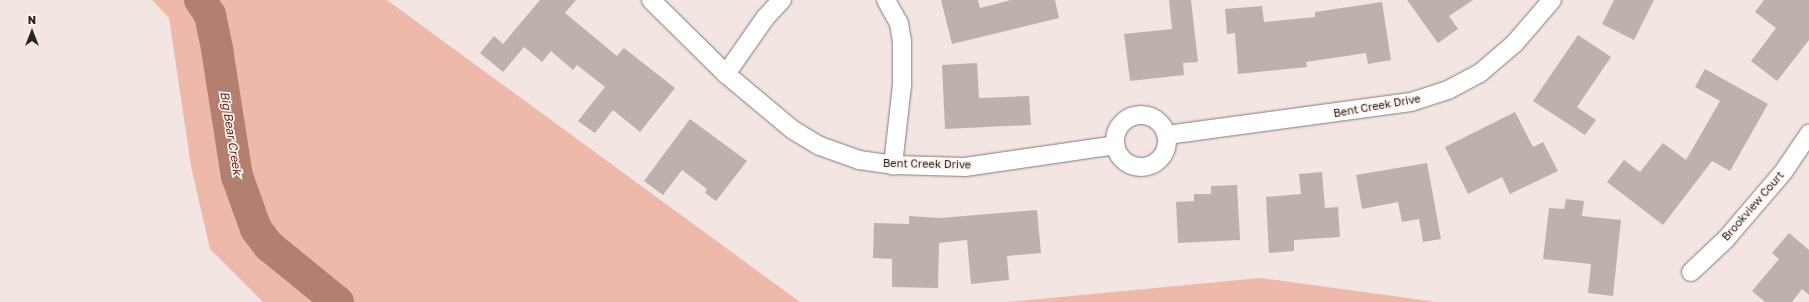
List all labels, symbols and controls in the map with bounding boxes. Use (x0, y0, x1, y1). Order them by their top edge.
north arrow (12, 12, 52, 52)
text: N (28, 13, 36, 26)
water label: Big Bear Creek (217, 90, 245, 176)
street label: Bent Creek Drive (1332, 92, 1422, 120)
street label: Bent Creek Drive (883, 157, 971, 171)
street label: Brookview Court (1719, 169, 1787, 243)

